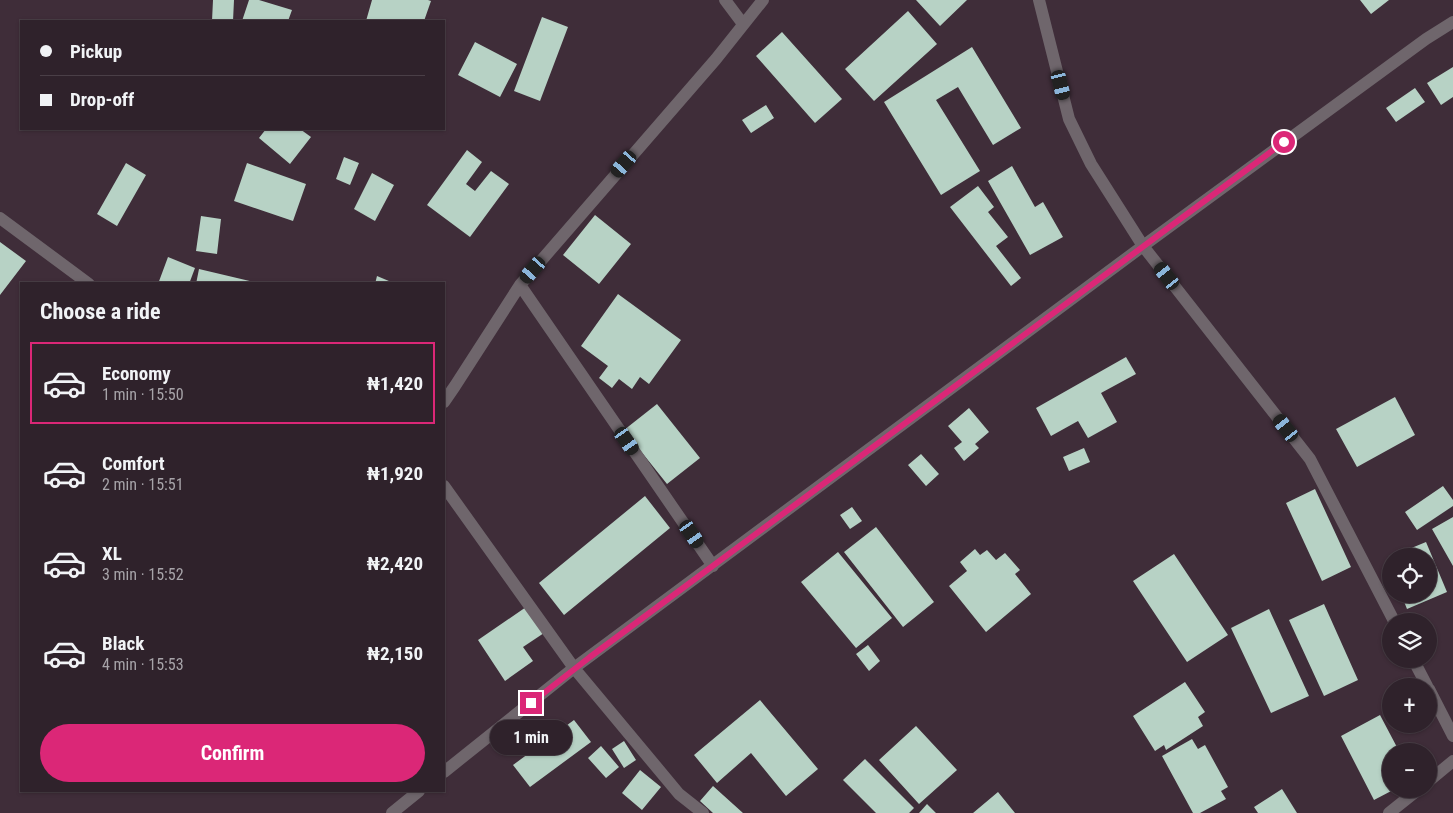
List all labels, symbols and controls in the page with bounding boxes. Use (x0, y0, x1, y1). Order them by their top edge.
text: Pickup (70, 40, 122, 63)
car (1050, 69, 1071, 101)
text: Drop-off (70, 88, 134, 111)
route start (1273, 131, 1295, 153)
car (608, 148, 639, 180)
car (517, 254, 548, 286)
car (1151, 260, 1182, 292)
text: Choose a ride (40, 299, 161, 324)
icon: car (42, 361, 87, 406)
text: Economy (102, 362, 171, 385)
text: ₦1,420 (366, 372, 423, 395)
text: 1 min · 15:50 (102, 385, 184, 404)
car (1270, 412, 1301, 444)
car (612, 424, 641, 458)
icon: car (42, 451, 87, 496)
text: Comfort (102, 452, 165, 475)
text: ₦1,920 (366, 462, 423, 485)
text: 2 min · 15:51 (102, 475, 184, 494)
car (677, 517, 706, 551)
icon: car (42, 541, 87, 586)
text: XL (102, 542, 122, 565)
map controls (1382, 548, 1437, 798)
button: locate (1382, 548, 1437, 603)
text: ₦2,420 (366, 552, 423, 575)
text: 3 min · 15:52 (102, 565, 184, 584)
button: layers (1382, 613, 1437, 668)
icon: car (42, 631, 87, 676)
text: Black (102, 632, 144, 655)
text: ₦2,150 (366, 642, 423, 665)
text: 4 min · 15:53 (102, 655, 184, 674)
button: + (1382, 678, 1437, 733)
route end (520, 692, 542, 714)
callout: 1 min (490, 720, 572, 756)
button: Confirm (40, 724, 425, 782)
text: 1 min (513, 728, 549, 747)
button: − (1382, 743, 1437, 798)

